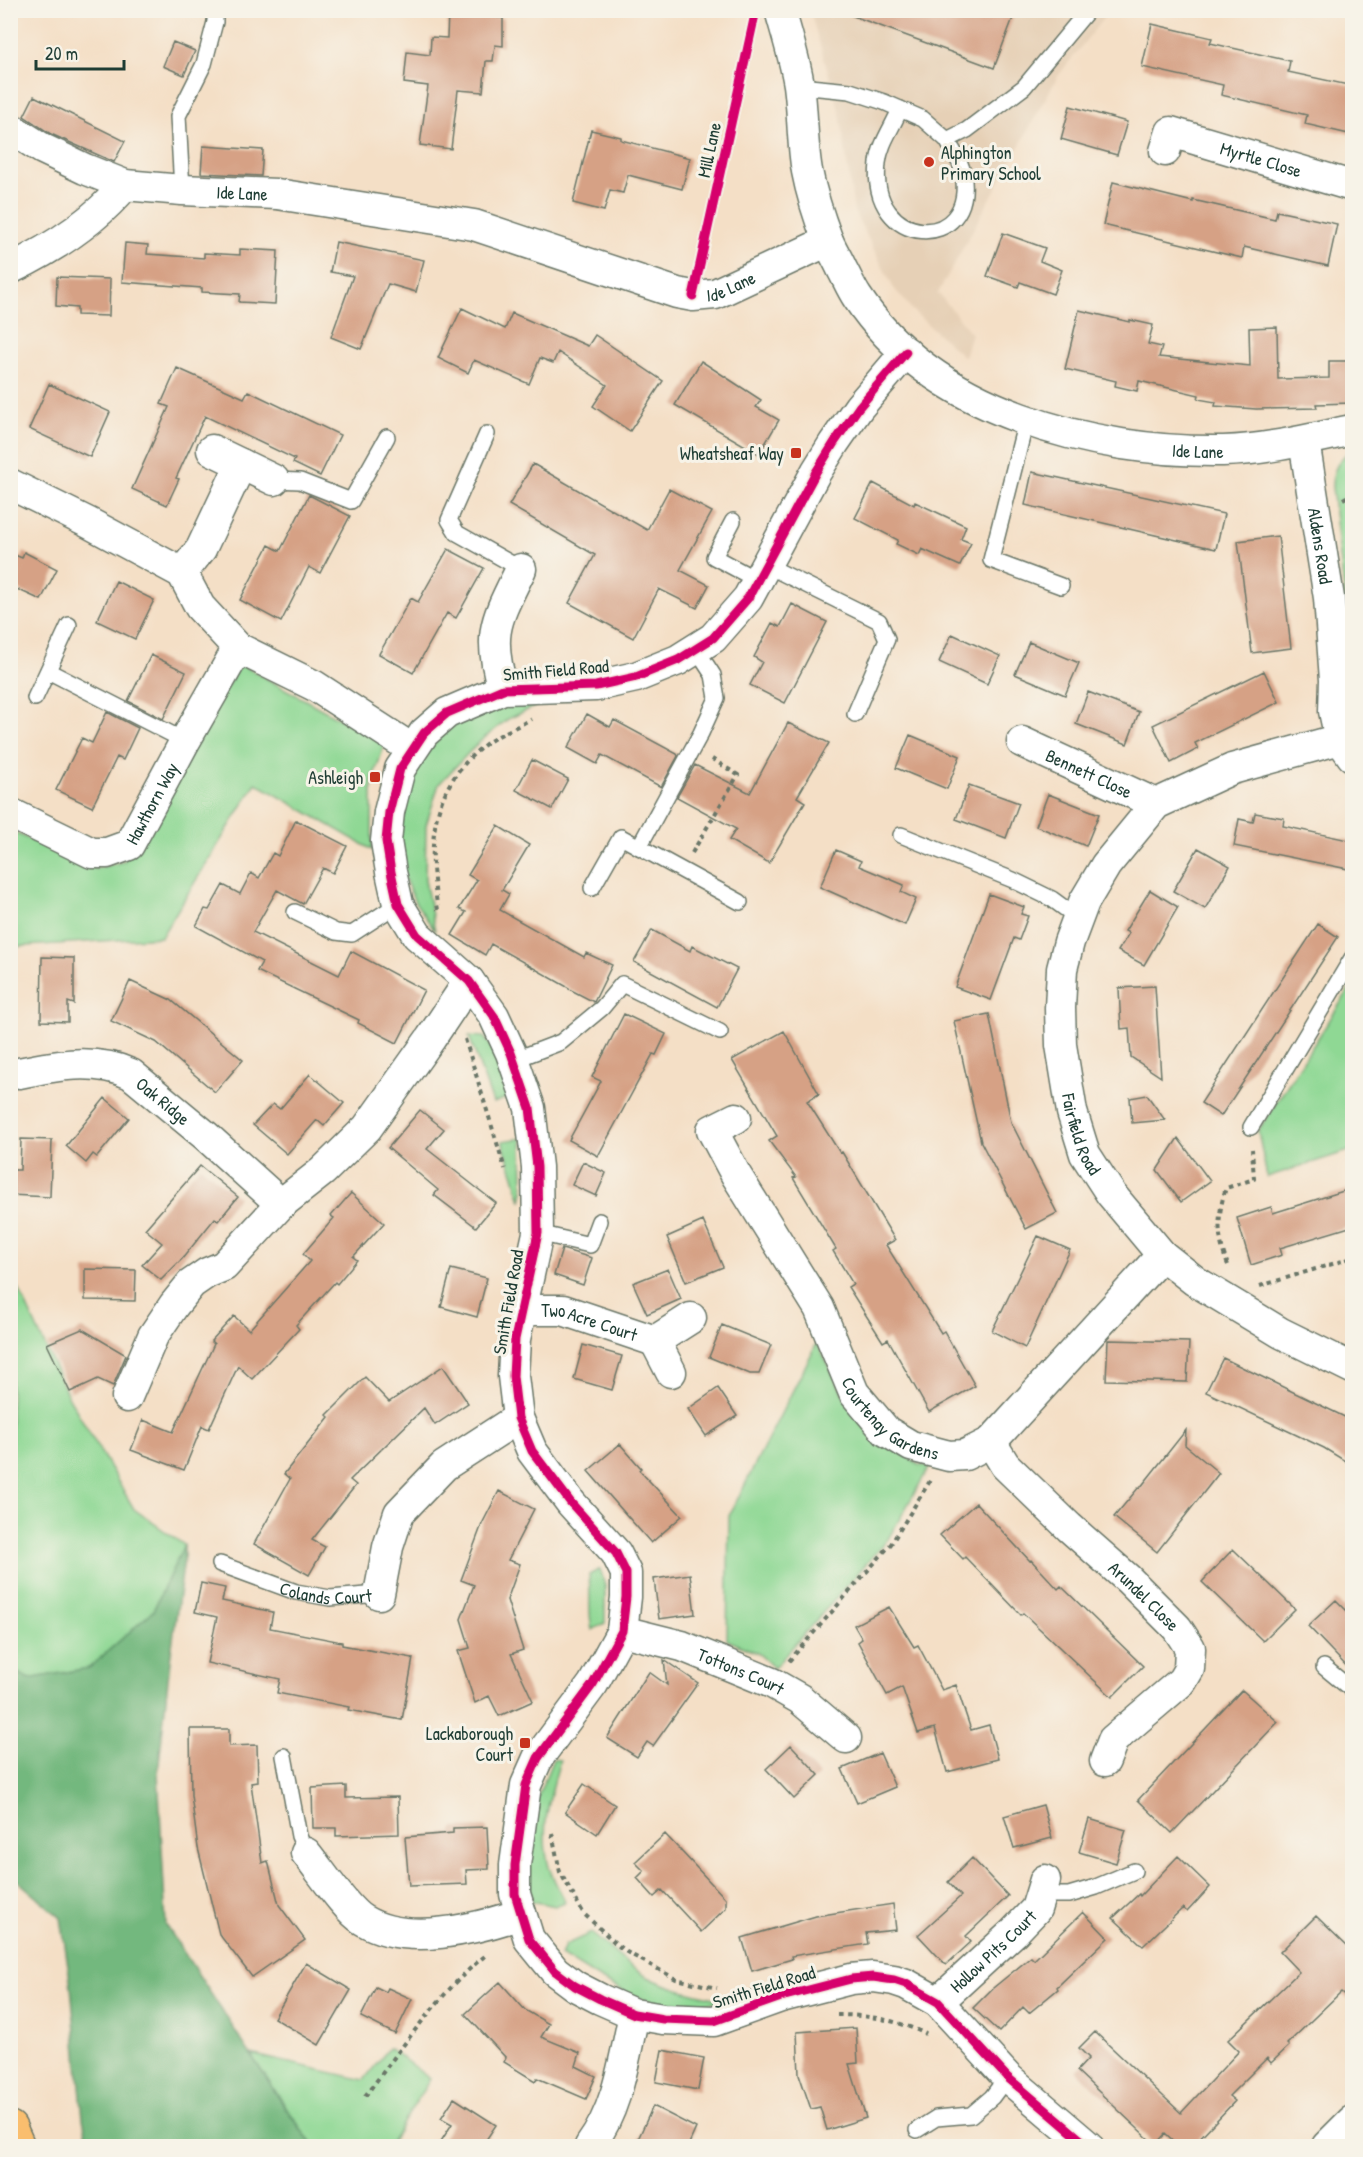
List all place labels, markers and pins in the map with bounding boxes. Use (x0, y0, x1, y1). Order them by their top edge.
place label: Alphington Primary School (941, 140, 1041, 186)
marker: Alphington Primary School (922, 155, 936, 169)
place label: Wheatsheaf Way (680, 441, 784, 466)
marker: Wheatsheaf Way (789, 446, 803, 460)
place label: Ashleigh (308, 765, 363, 790)
marker: Ashleigh (368, 770, 382, 784)
place label: Lackaborough Court (426, 1721, 514, 1767)
marker: Lackaborough Court (518, 1736, 532, 1750)

